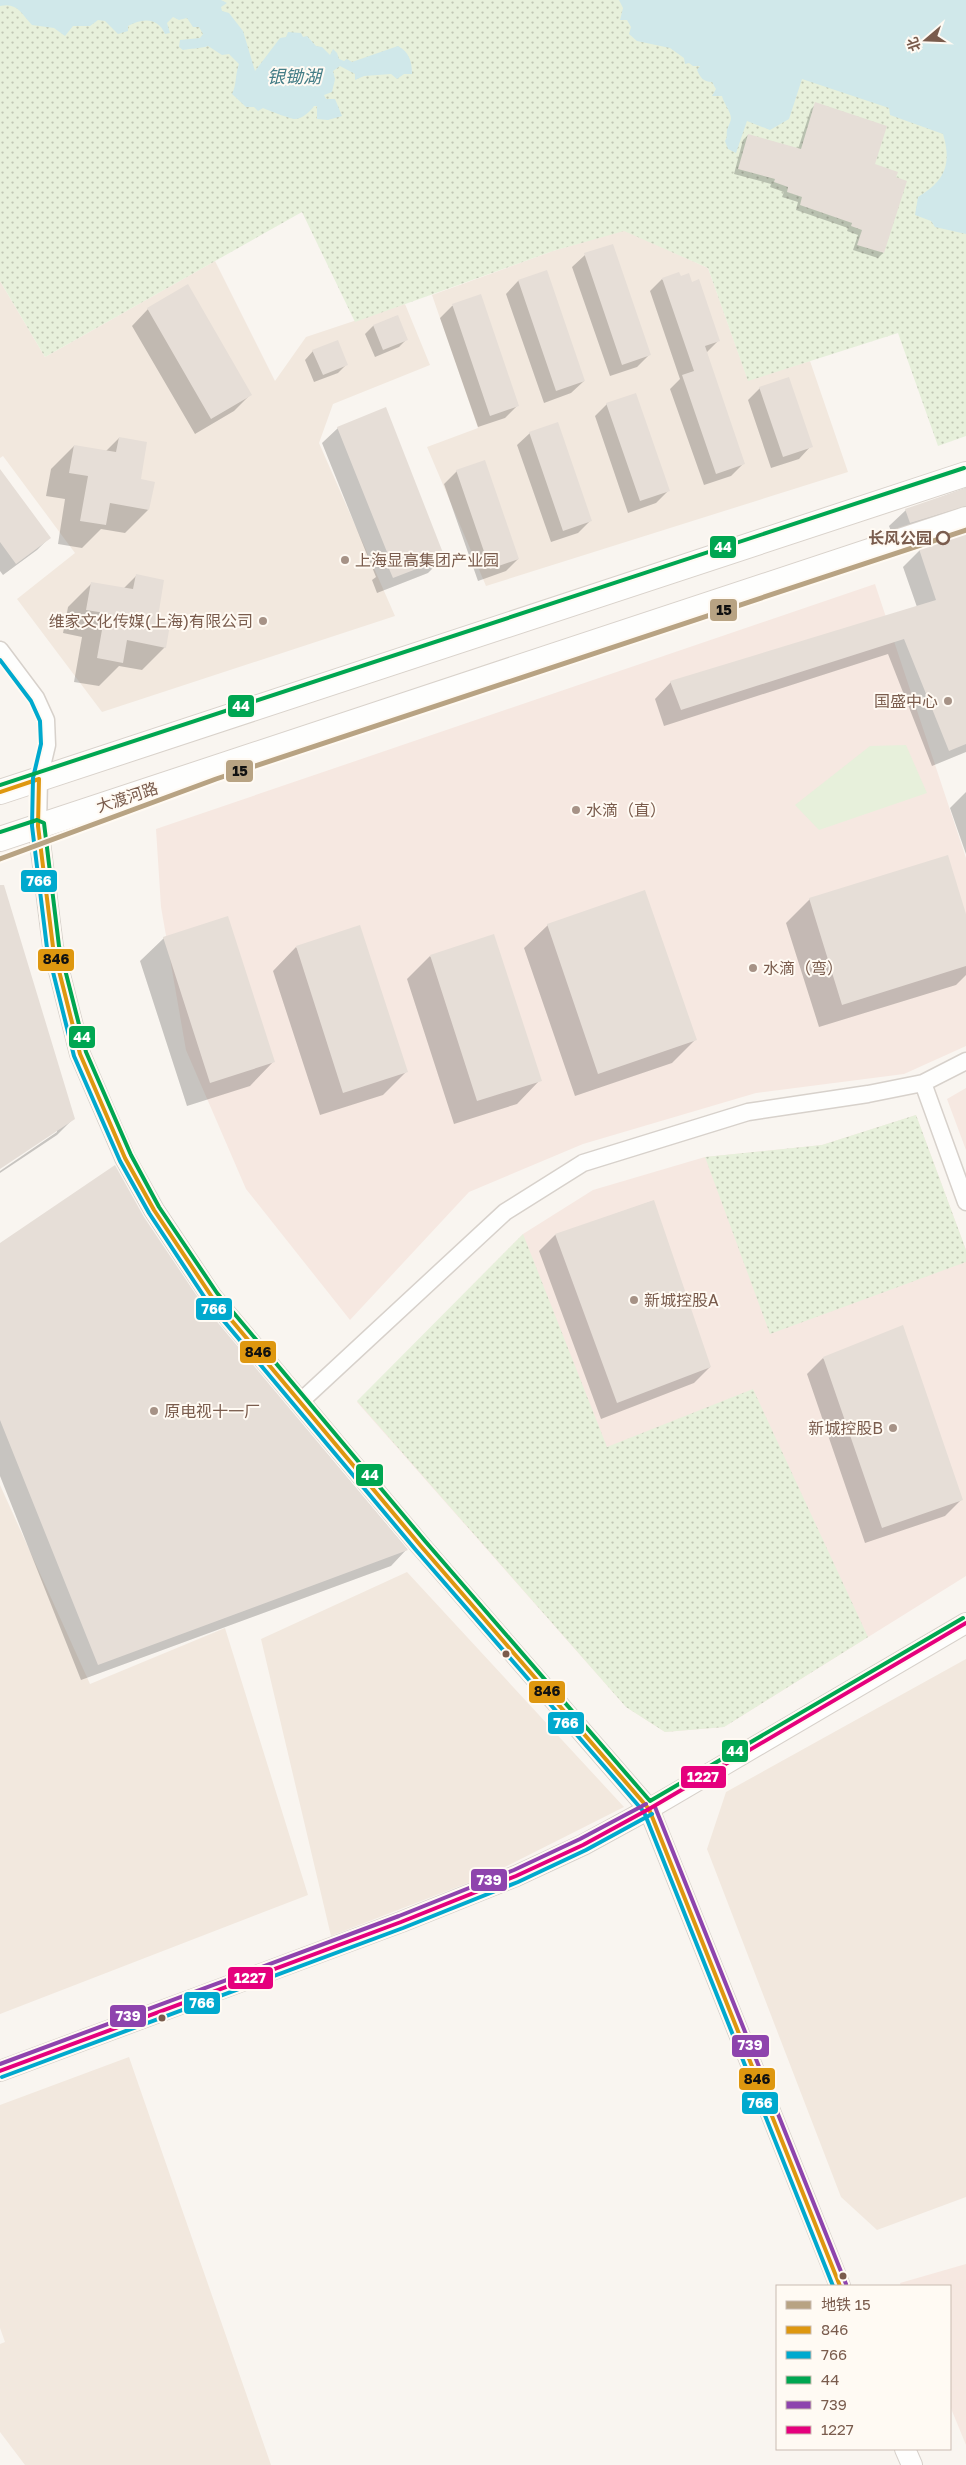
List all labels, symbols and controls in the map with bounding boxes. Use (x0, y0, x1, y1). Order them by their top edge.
north arrow (901, 15, 951, 65)
text: 北 (903, 35, 924, 54)
water label: 银锄湖 (267, 65, 324, 87)
place label: 长风公园 (868, 528, 932, 548)
marker: 长风公园 (936, 531, 950, 545)
line badge: 44 (709, 535, 737, 559)
text: 44 (714, 538, 732, 555)
place label: 上海显高集团产业园 (355, 550, 499, 570)
marker: 上海显高集团产业园 (339, 554, 351, 566)
line badge: 15 (709, 598, 738, 622)
text: 15 (716, 601, 732, 618)
place label: 维家文化传媒(上海)有限公司 (49, 611, 253, 631)
marker: 维家文化传媒(上海)有限公司 (257, 615, 269, 627)
place label: 国盛中心 (874, 691, 938, 711)
line badge: 44 (227, 694, 255, 718)
marker: 国盛中心 (942, 695, 954, 707)
text: 44 (232, 697, 250, 714)
line badge: 15 (225, 759, 254, 783)
text: 15 (232, 762, 248, 779)
street label: 大渡河路 (93, 778, 161, 816)
place label: 水滴（直） (586, 800, 666, 820)
marker: 水滴（直） (570, 804, 582, 816)
line badge: 766 (20, 869, 58, 893)
text: 766 (26, 872, 52, 889)
line badge: 846 (37, 948, 75, 972)
text: 846 (43, 950, 69, 967)
place label: 水滴（弯） (763, 958, 843, 978)
marker: 水滴（弯） (747, 962, 759, 974)
line badge: 44 (68, 1025, 96, 1049)
text: 44 (73, 1028, 91, 1045)
place label: 新城控股A (644, 1290, 719, 1310)
marker: 新城控股A (628, 1294, 640, 1306)
line badge: 766 (195, 1297, 233, 1321)
text: 766 (201, 1300, 227, 1317)
line badge: 846 (239, 1340, 277, 1364)
text: 846 (245, 1343, 271, 1360)
place label: 原电视十一厂 (164, 1401, 260, 1421)
marker: 原电视十一厂 (148, 1405, 160, 1417)
place label: 新城控股B (808, 1418, 883, 1438)
marker: 新城控股B (887, 1422, 899, 1434)
line badge: 44 (355, 1463, 384, 1487)
text: 44 (361, 1466, 379, 1483)
unlabelled marker (501, 1649, 511, 1659)
line badge: 846 (528, 1680, 566, 1704)
text: 846 (534, 1682, 560, 1699)
line badge: 766 (547, 1711, 585, 1735)
text: 766 (553, 1714, 579, 1731)
line badge: 44 (721, 1739, 749, 1763)
text: 44 (726, 1742, 744, 1759)
line badge: 1227 (680, 1765, 727, 1789)
text: 1227 (687, 1768, 719, 1785)
line badge: 739 (470, 1868, 508, 1892)
text: 739 (476, 1871, 502, 1888)
line badge: 1227 (227, 1966, 274, 1990)
text: 1227 (234, 1969, 266, 1986)
line badge: 766 (183, 1991, 221, 2015)
text: 766 (189, 1994, 215, 2011)
line badge: 739 (109, 2004, 147, 2028)
text: 739 (115, 2007, 141, 2024)
unlabelled marker (157, 2013, 167, 2023)
line badge: 739 (731, 2034, 770, 2058)
text: 739 (737, 2036, 763, 2053)
line badge: 846 (738, 2067, 776, 2091)
text: 846 (744, 2070, 770, 2087)
line badge: 766 (741, 2091, 779, 2115)
text: 766 (747, 2094, 773, 2111)
unlabelled marker (838, 2271, 848, 2281)
legend (776, 2285, 951, 2450)
text: 地铁 15 (821, 2295, 871, 2313)
text: 846 (821, 2320, 848, 2338)
text: 766 (821, 2345, 847, 2363)
text: 44 (821, 2370, 839, 2388)
text: 739 (821, 2395, 847, 2413)
text: 1227 (821, 2420, 854, 2438)

